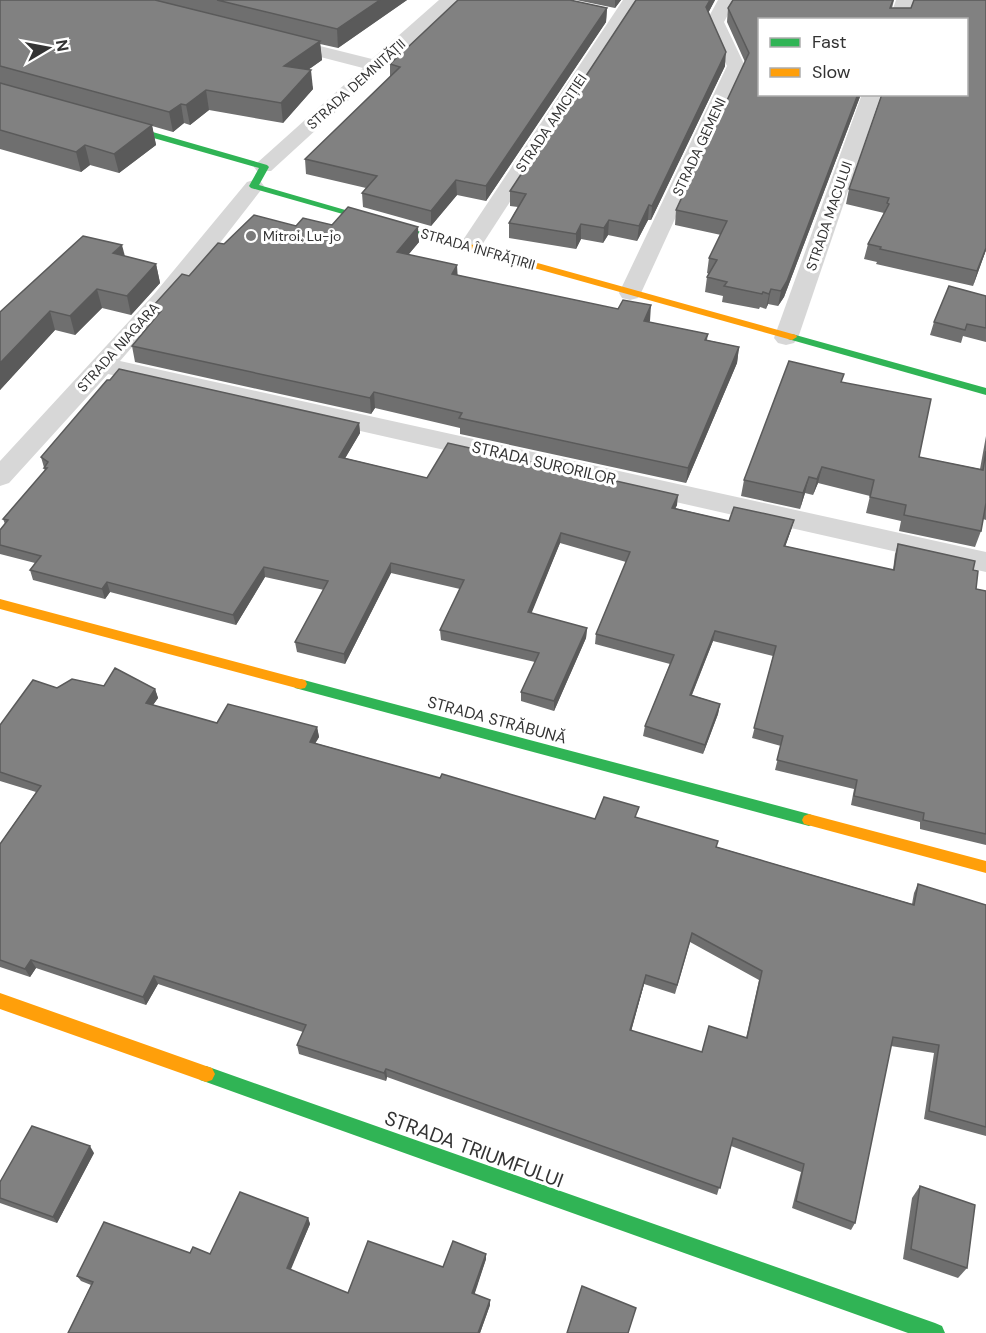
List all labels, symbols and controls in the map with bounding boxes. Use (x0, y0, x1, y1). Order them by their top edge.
north arrow (18, 18, 78, 78)
legend (758, 18, 968, 96)
text: Fast (812, 30, 847, 54)
street label: STRADA DEMNITĂȚII (303, 35, 409, 133)
text: N (51, 38, 74, 53)
text: Slow (812, 60, 851, 84)
street label: STRADA AMICIȚIEI (511, 70, 591, 176)
street label: STRADA GEMENI (668, 95, 730, 199)
street label: STRADA MACULUI (802, 159, 856, 273)
street label: STRADA ÎNFRĂȚIRII (419, 224, 537, 274)
place label: Mitroi. Lu-jo (263, 227, 341, 245)
marker: Mitroi. Lu-jo (244, 229, 258, 243)
street label: STRADA NIAGARA (73, 298, 163, 396)
street label: STRADA SURORILOR (470, 436, 618, 490)
street label: STRADA STRĂBUNĂ (425, 691, 569, 749)
street label: STRADA TRIUMFULUI (381, 1105, 567, 1193)

